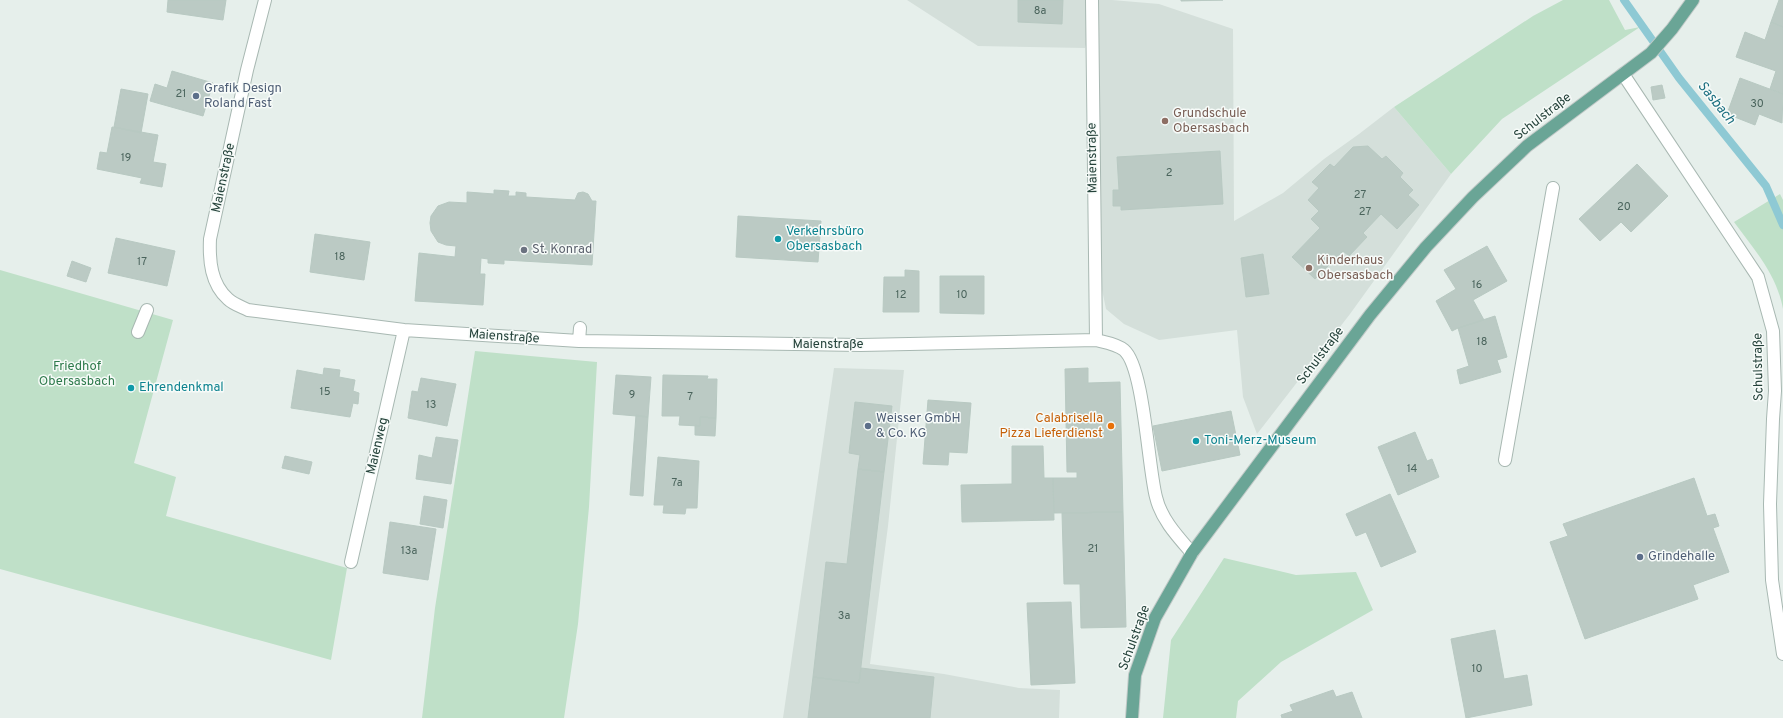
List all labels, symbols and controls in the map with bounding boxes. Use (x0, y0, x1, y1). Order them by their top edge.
house number: 8a (1034, 4, 1047, 18)
water label: Sasbach (1693, 78, 1739, 128)
place label: Grafik Design Roland Fast (204, 81, 282, 112)
house number: 21 (176, 87, 186, 101)
street label: Schulstraße (1511, 90, 1575, 144)
marker: Grafik Design Roland Fast (191, 91, 201, 101)
house number: 30 (1750, 97, 1764, 111)
place label: Grundschule Obersasbach (1173, 106, 1249, 137)
marker: Grundschule Obersasbach (1160, 116, 1170, 126)
street label: Maienstraße (1084, 122, 1102, 194)
street label: Maienstraße (209, 142, 239, 214)
house number: 19 (121, 151, 131, 165)
house number: 2 (1166, 166, 1172, 180)
house number: 27 (1354, 188, 1366, 202)
house number: 20 (1617, 200, 1631, 214)
house number: 27 (1359, 205, 1371, 219)
place label: Verkehrsbüro Obersasbach (786, 224, 864, 255)
marker: Verkehrsbüro Obersasbach (773, 234, 783, 244)
place label: St. Konrad (532, 242, 592, 258)
marker: St. Konrad (519, 245, 529, 255)
house number: 18 (335, 250, 345, 264)
place label: Kinderhaus Obersasbach (1317, 253, 1393, 284)
house number: 17 (137, 255, 147, 269)
marker: Kinderhaus Obersasbach (1304, 263, 1314, 273)
house number: 16 (1472, 278, 1482, 292)
house number: 12 (896, 288, 906, 302)
house number: 10 (956, 288, 968, 302)
street label: Schulstraße (1294, 324, 1348, 388)
street label: Maienstraße (468, 327, 540, 347)
street label: Schulstraße (1750, 333, 1768, 401)
house number: 18 (1477, 335, 1487, 349)
street label: Maienstraße (793, 337, 863, 353)
park label: Friedhof Obersasbach (39, 359, 115, 390)
place label: Ehrendenkmal (139, 380, 224, 396)
marker: Ehrendenkmal (126, 383, 136, 393)
house number: 15 (320, 385, 331, 399)
house number: 9 (629, 388, 635, 402)
house number: 7 (687, 390, 693, 404)
house number: 13 (426, 398, 436, 412)
place label: Weisser GmbH & Co. KG (876, 411, 961, 442)
place label: Calabrisella Pizza Lieferdienst (999, 411, 1103, 442)
street label: Maienweg (364, 416, 392, 476)
marker: Weisser GmbH & Co. KG (863, 421, 873, 431)
marker: Calabrisella Pizza Lieferdienst (1106, 421, 1116, 431)
place label: Toni-Merz-Museum (1204, 433, 1316, 449)
marker: Toni-Merz-Museum (1191, 436, 1201, 446)
house number: 14 (1407, 462, 1418, 476)
house number: 7a (671, 476, 683, 490)
house number: 21 (1088, 542, 1098, 556)
house number: 13a (401, 544, 418, 558)
place label: Grindehalle (1648, 549, 1715, 565)
marker: Grindehalle (1635, 552, 1645, 562)
street label: Schulstraße (1116, 603, 1154, 673)
house number: 3a (838, 609, 850, 623)
house number: 10 (1471, 662, 1483, 676)

